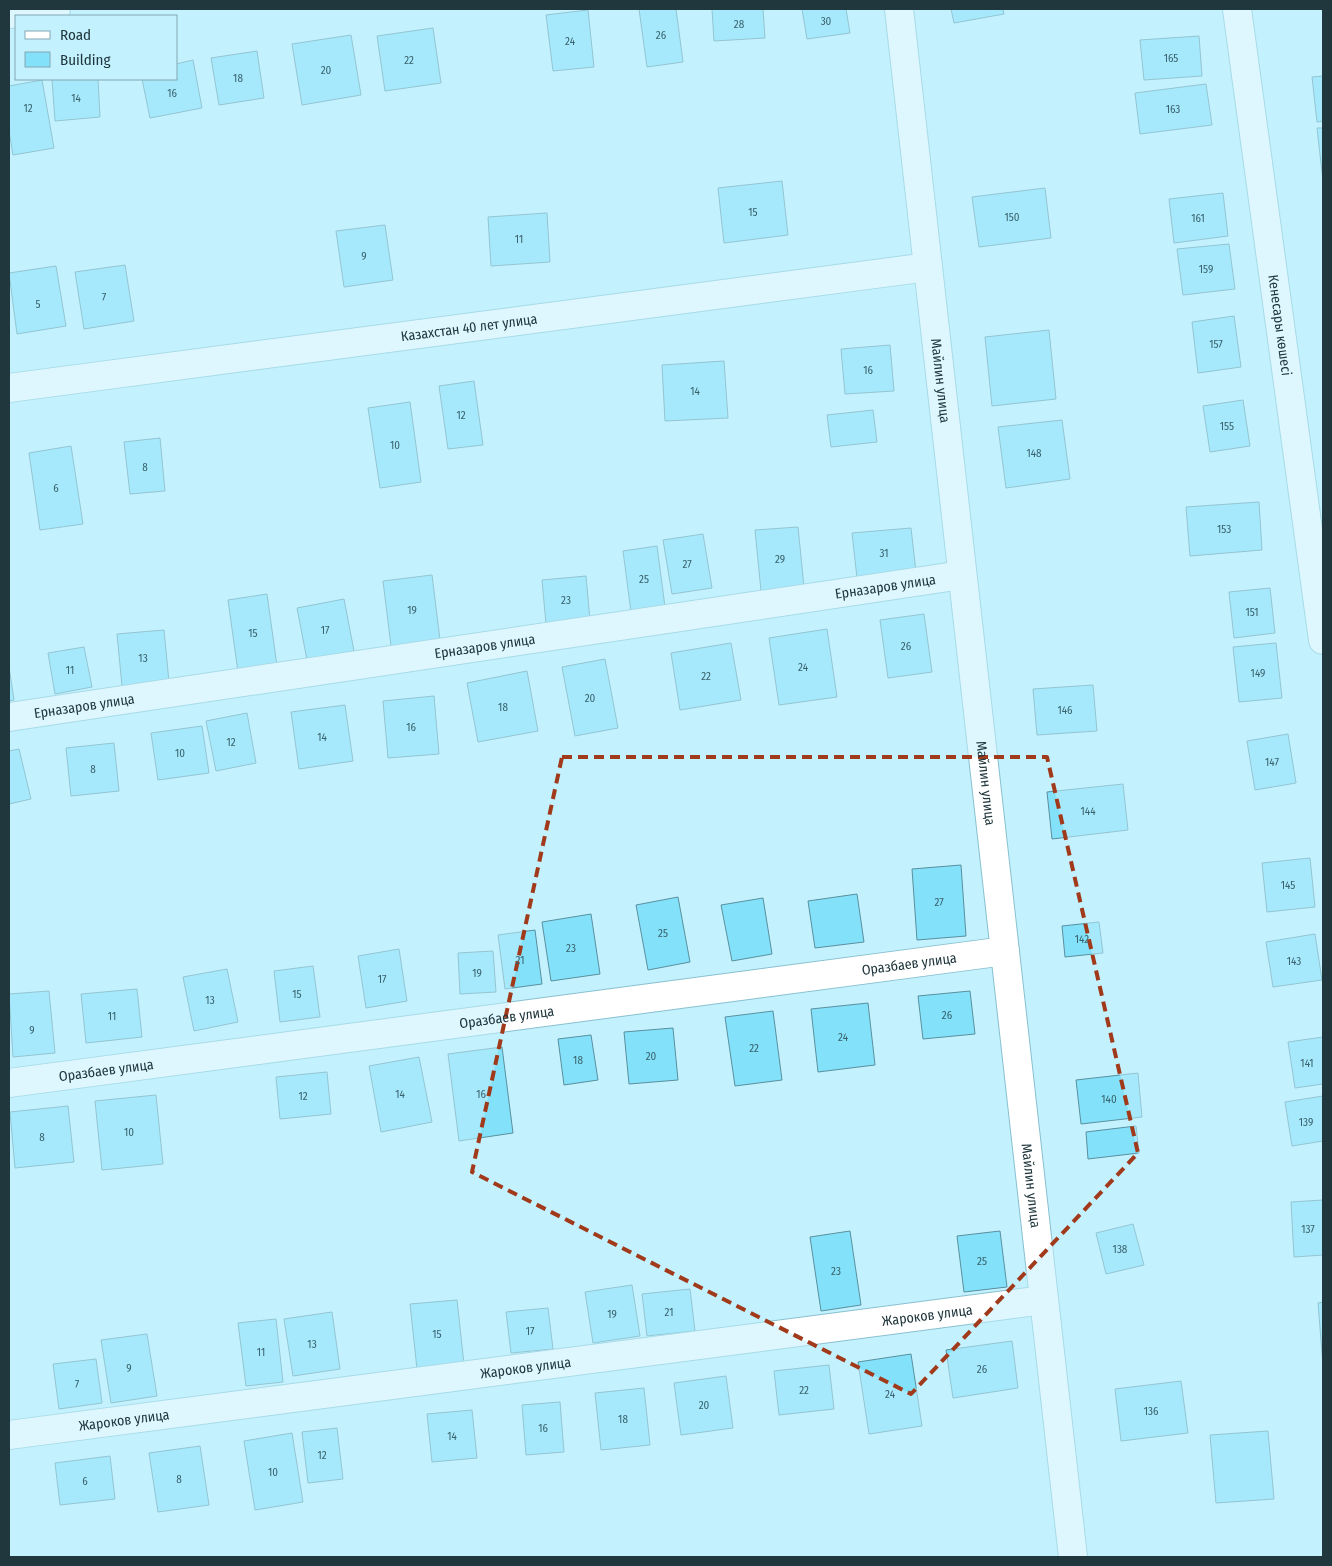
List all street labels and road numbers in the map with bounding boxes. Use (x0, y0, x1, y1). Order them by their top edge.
street label: Кенесары көшесі (1265, 274, 1295, 377)
street label: Казахстан 40 лет улица (400, 310, 538, 345)
street label: Майлин улица (928, 337, 954, 424)
street label: Ерназаров улица (834, 571, 937, 602)
street label: Ерназаров улица (433, 630, 536, 662)
street label: Ерназаров улица (33, 690, 136, 722)
street label: Майлин улица (973, 740, 999, 826)
street label: Оразбаев улица (861, 949, 958, 978)
street label: Оразбаев улица (458, 1002, 555, 1032)
street label: Оразбаев улица (58, 1055, 155, 1085)
street label: Майлин улица (1018, 1142, 1044, 1229)
street label: Жароков улица (881, 1301, 974, 1330)
street label: Жароков улица (479, 1353, 572, 1382)
street label: Жароков улица (78, 1406, 171, 1434)

